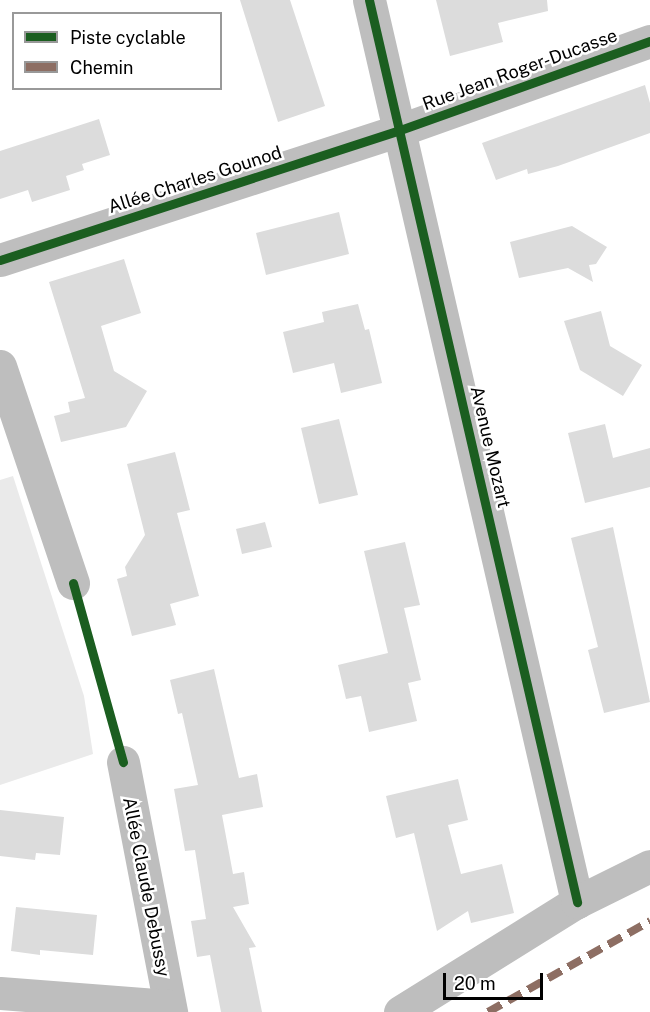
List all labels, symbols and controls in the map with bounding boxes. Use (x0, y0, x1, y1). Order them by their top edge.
legend (12, 12, 222, 90)
street label: Rue Jean Roger-Ducasse (420, 25, 620, 115)
text: Piste cyclable (70, 27, 186, 48)
text: Chemin (70, 57, 134, 78)
street label: Allée Charles Gounod (105, 142, 285, 218)
street label: Avenue Mozart (465, 384, 515, 510)
street label: Allée Claude Debussy (118, 795, 174, 979)
scale bar (446, 961, 546, 999)
text: 20 m (454, 973, 496, 994)

